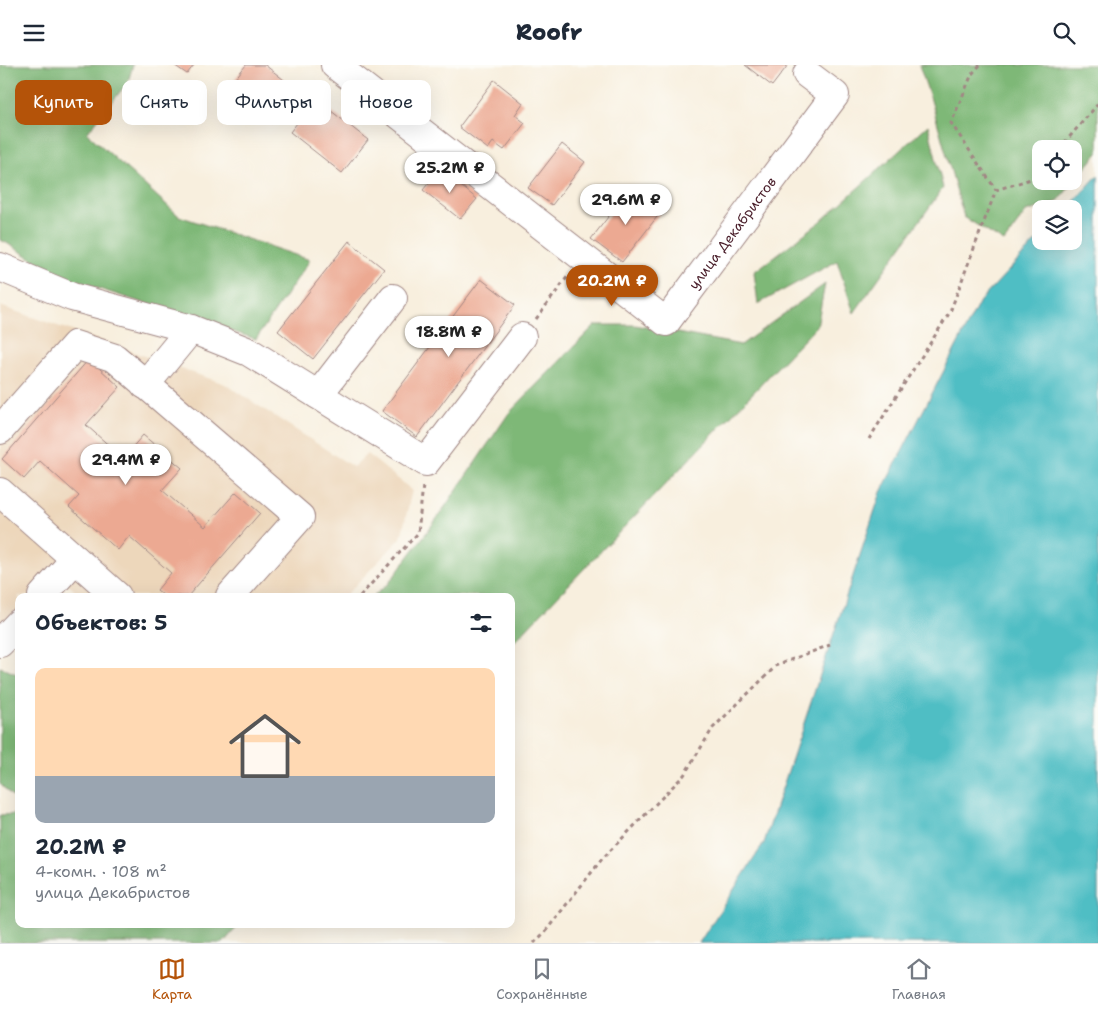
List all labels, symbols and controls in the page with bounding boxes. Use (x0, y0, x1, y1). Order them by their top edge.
text: Roofr (516, 18, 582, 47)
icon: menu (20, 19, 48, 47)
icon: search (1050, 19, 1078, 47)
chip: Купить (15, 80, 112, 125)
chip: Снять (122, 80, 207, 125)
chip: Фильтры (217, 80, 331, 125)
chip: Новое (341, 80, 431, 125)
map controls (1032, 140, 1082, 250)
button: locate (1032, 140, 1082, 190)
pin: 25.2M ₽ (404, 151, 496, 194)
text: 25.2M ₽ (415, 157, 485, 178)
street label: улица Декабристов (684, 173, 780, 293)
pin: 29.6M ₽ (580, 184, 672, 226)
text: 29.6M ₽ (591, 189, 661, 210)
button: layers (1032, 200, 1082, 250)
pin: 20.2M ₽ (566, 265, 658, 307)
text: 20.2M ₽ (577, 270, 647, 291)
pin: 18.8M ₽ (403, 315, 495, 358)
text: 18.8M ₽ (416, 321, 482, 342)
pin: 29.4M ₽ (80, 443, 172, 486)
text: 29.4M ₽ (91, 449, 161, 470)
text: Объектов: 5 (35, 609, 167, 637)
icon: filters (467, 609, 495, 637)
icon: home (220, 701, 310, 791)
text: 20.2M ₽ (35, 833, 127, 861)
text: 4-комн. · 108 m² (35, 861, 167, 882)
text: улица Декабристов (35, 882, 190, 903)
tab: Карта (152, 955, 192, 1003)
tab: Сохранённые (496, 955, 588, 1003)
tab: Главная (892, 955, 946, 1003)

